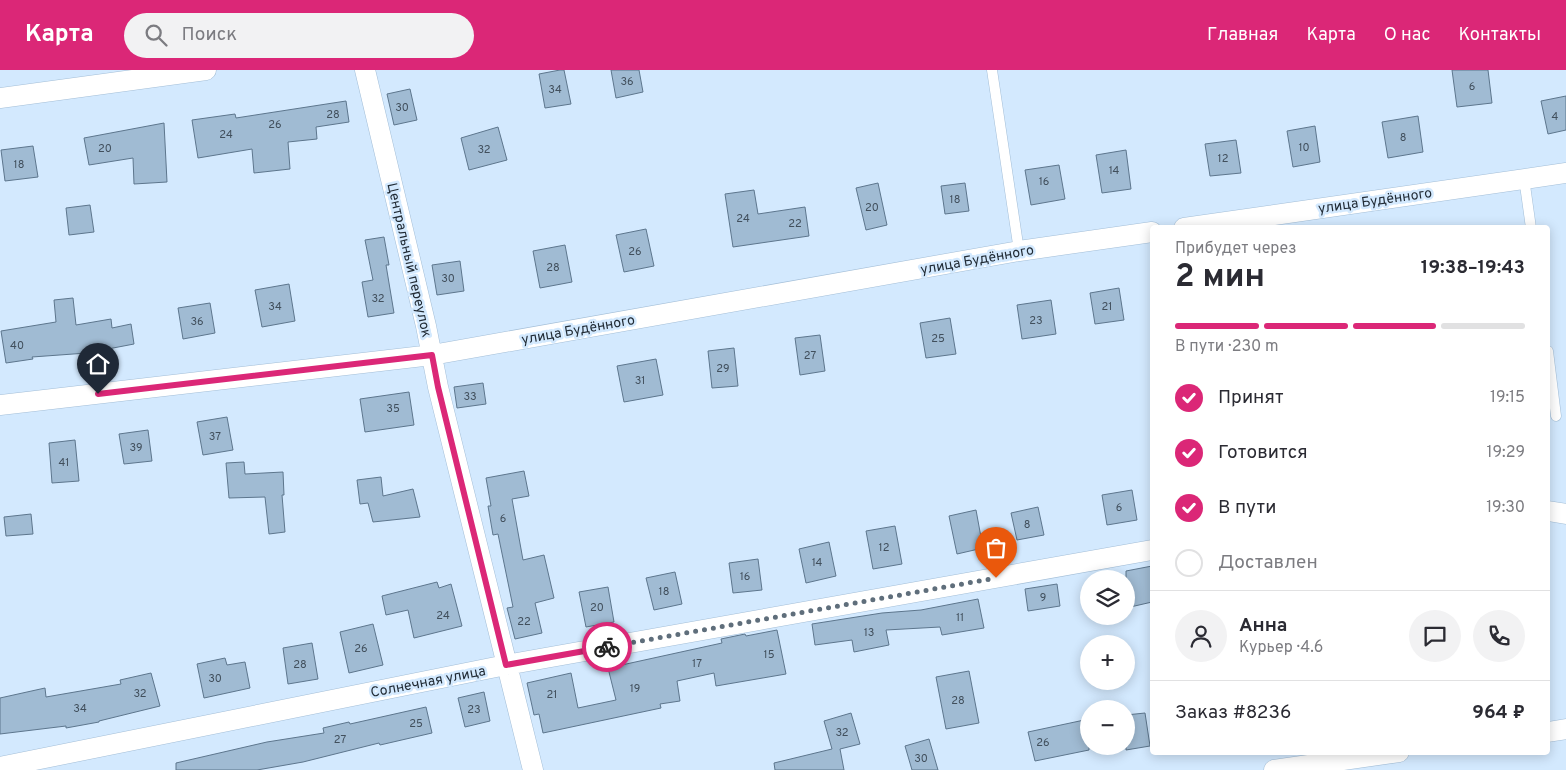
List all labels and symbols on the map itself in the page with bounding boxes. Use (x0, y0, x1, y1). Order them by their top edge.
house number: 36 (620, 75, 634, 89)
house number: 6 (1469, 80, 1475, 94)
house number: 34 (548, 83, 562, 97)
house number: 30 (395, 101, 409, 115)
house number: 28 (326, 108, 340, 122)
house number: 4 (1552, 110, 1559, 124)
house number: 26 (268, 118, 282, 132)
house number: 24 (219, 128, 233, 142)
house number: 8 (1400, 131, 1406, 145)
house number: 10 (1298, 141, 1310, 155)
house number: 20 (98, 142, 112, 156)
house number: 32 (477, 143, 491, 157)
house number: 12 (1218, 152, 1228, 166)
house number: 18 (14, 158, 24, 172)
house number: 14 (1109, 164, 1120, 178)
house number: 16 (1039, 175, 1049, 189)
street label: Центральный переулок (382, 181, 435, 339)
street label: улица Будённого (1317, 185, 1433, 218)
house number: 18 (950, 193, 960, 207)
house number: 20 (865, 201, 879, 215)
house number: 24 (736, 212, 750, 226)
house number: 22 (788, 217, 802, 231)
street label: улица Будённого (919, 242, 1035, 279)
house number: 26 (628, 245, 642, 259)
house number: 28 (546, 261, 560, 275)
house number: 30 (441, 272, 455, 286)
house number: 32 (371, 292, 385, 306)
house number: 34 (268, 300, 282, 314)
house number: 21 (1102, 300, 1112, 314)
street label: улица Будённого (520, 312, 636, 349)
house number: 23 (1029, 314, 1043, 328)
house number: 36 (190, 315, 204, 329)
house number: 25 (931, 332, 945, 346)
house number: 40 (10, 339, 24, 353)
pin (77, 343, 119, 394)
house number: 27 (804, 349, 816, 363)
house number: 29 (716, 362, 730, 376)
house number: 31 (635, 374, 645, 388)
house number: 33 (463, 390, 477, 404)
house number: 35 (386, 402, 400, 416)
house number: 37 (209, 430, 221, 444)
house number: 39 (130, 441, 142, 455)
house number: 41 (59, 456, 69, 470)
house number: 6 (1116, 501, 1122, 515)
house number: 6 (500, 512, 506, 526)
house number: 8 (1024, 518, 1030, 532)
pin (975, 527, 1017, 578)
house number: 12 (879, 541, 889, 555)
house number: 14 (812, 556, 823, 570)
house number: 16 (740, 570, 750, 584)
house number: 18 (659, 585, 669, 599)
house number: 9 (1040, 591, 1046, 605)
house number: 20 (590, 601, 604, 615)
house number: 24 (436, 609, 450, 623)
house number: 11 (956, 611, 964, 625)
house number: 22 (517, 615, 531, 629)
courier (582, 622, 632, 672)
house number: 13 (864, 626, 874, 640)
house number: 26 (354, 642, 368, 656)
house number: 15 (764, 648, 775, 662)
house number: 17 (692, 657, 702, 671)
house number: 28 (293, 658, 307, 672)
street label: Солнечная улица (369, 663, 487, 702)
house number: 30 (208, 672, 222, 686)
house number: 19 (630, 682, 640, 696)
house number: 32 (133, 687, 147, 701)
house number: 21 (547, 688, 557, 702)
house number: 28 (951, 694, 965, 708)
house number: 34 (73, 702, 87, 716)
house number: 23 (467, 703, 481, 717)
house number: 25 (409, 717, 423, 731)
house number: 32 (835, 726, 849, 740)
house number: 27 (334, 733, 346, 747)
house number: 26 (1036, 736, 1050, 750)
house number: 30 (914, 752, 928, 766)

